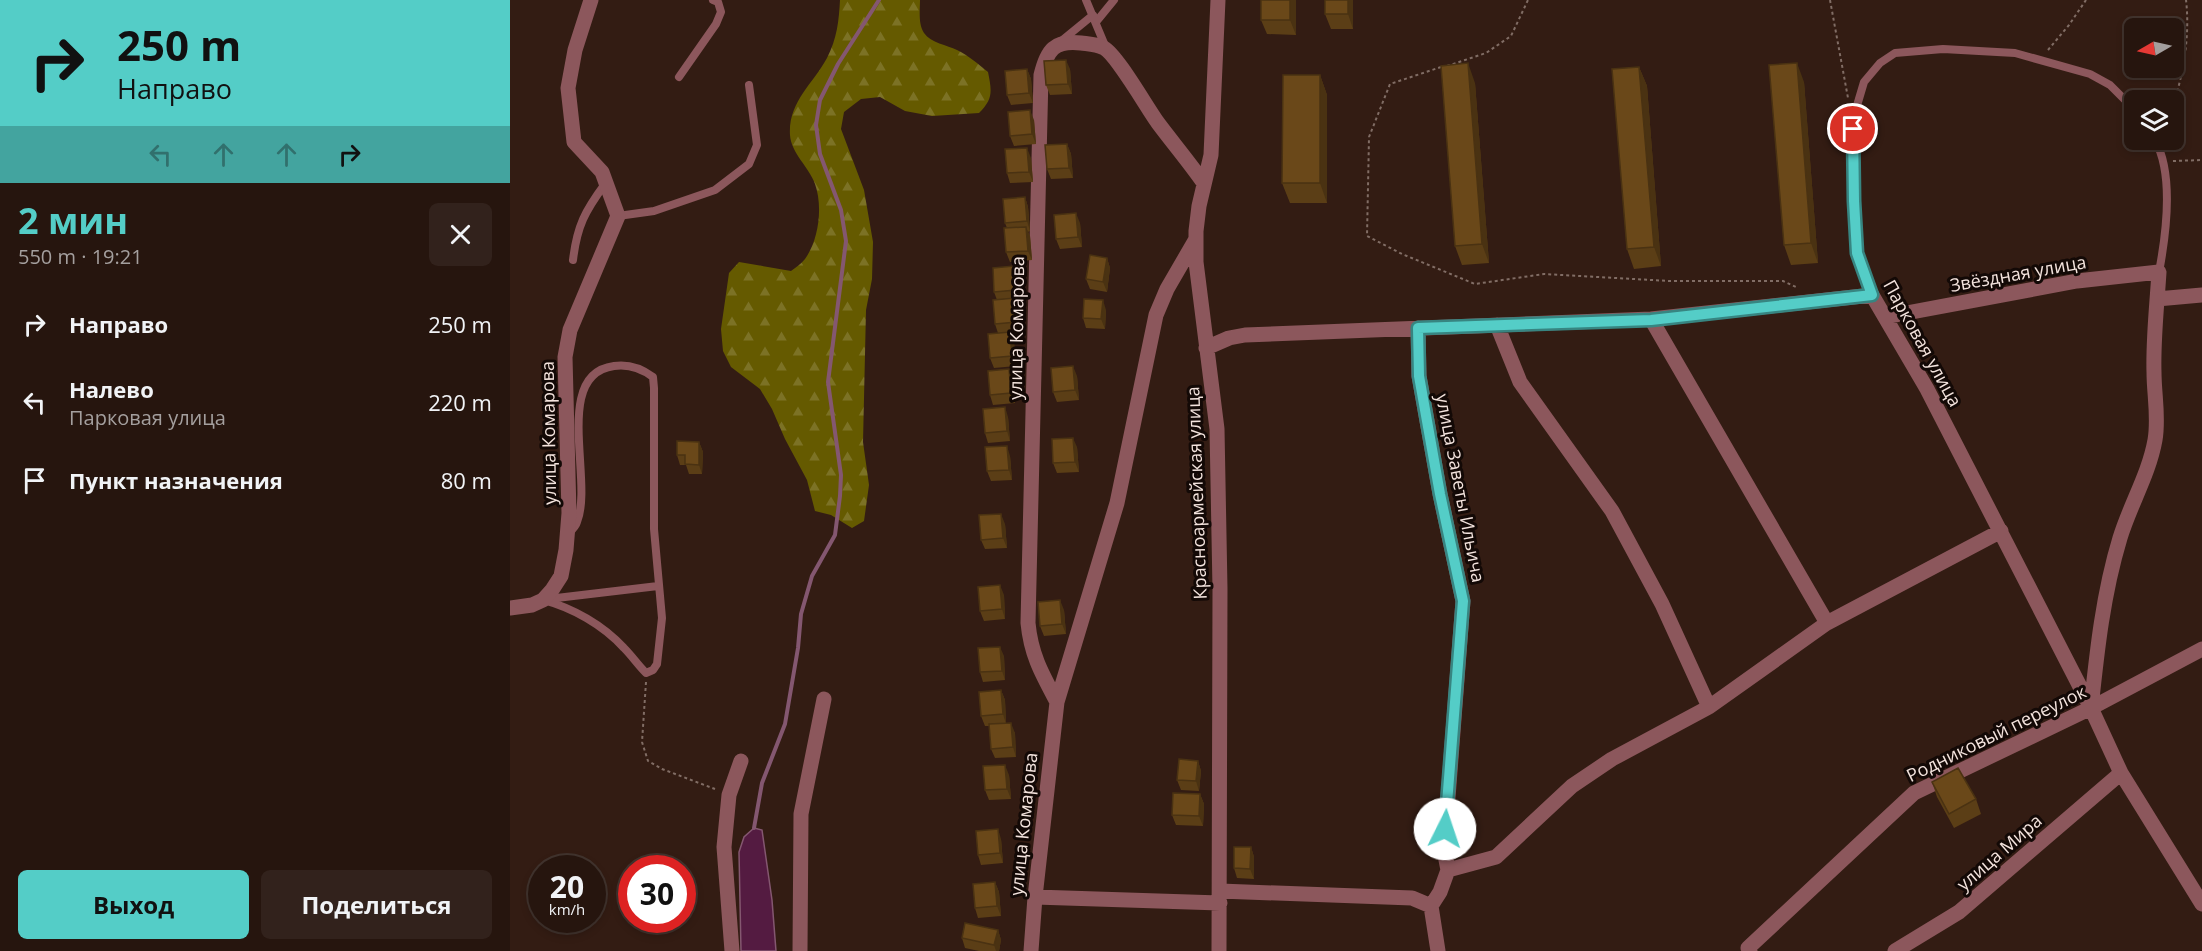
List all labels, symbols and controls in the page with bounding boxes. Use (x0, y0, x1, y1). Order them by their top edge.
text: 250 m (117, 16, 241, 73)
north arrow (2124, 18, 2184, 78)
map controls (2124, 18, 2184, 150)
icon: right (18, 24, 96, 102)
text: Направо (117, 70, 232, 107)
button: layers (2124, 90, 2184, 150)
pin (1827, 103, 1878, 154)
icon: arrive (1836, 112, 1869, 145)
icon: left (144, 138, 177, 171)
icon: ahead (207, 138, 240, 171)
icon: ahead (270, 138, 303, 171)
icon: right (333, 138, 366, 171)
text: 2 мин (18, 196, 128, 245)
button: close (429, 203, 492, 266)
text: 550 m · 19:21 (18, 243, 143, 270)
street label: Звёздная улица (1948, 249, 2088, 297)
street label: улица Комарова (1003, 256, 1029, 400)
street label: Парковая улица (1878, 275, 1968, 411)
icon: right (18, 308, 51, 341)
text: Направо (69, 309, 168, 339)
text: 250 m (428, 309, 492, 339)
street label: улица Комарова (535, 361, 561, 505)
text: Налево (69, 374, 154, 404)
icon: left (18, 386, 51, 419)
street label: Красноармейская улица (1180, 386, 1212, 600)
text: 220 m (428, 387, 492, 417)
street label: улица Заветы Ильича (1431, 392, 1491, 584)
text: Парковая улица (69, 404, 226, 431)
icon: arrive (18, 464, 51, 497)
text: Пункт назначения (69, 465, 283, 495)
text: 80 m (441, 465, 492, 495)
street label: Родниковый переулок (1902, 679, 2090, 787)
street label: улица Комарова (1004, 751, 1042, 897)
position arrow (1413, 797, 1477, 861)
street label: улица Мира (1951, 808, 2047, 896)
speed limit sign: 30 (618, 855, 696, 933)
text: 20 (550, 866, 584, 907)
button: Выход (18, 870, 249, 939)
button: Поделиться (261, 870, 492, 939)
text: km/h (549, 899, 585, 919)

